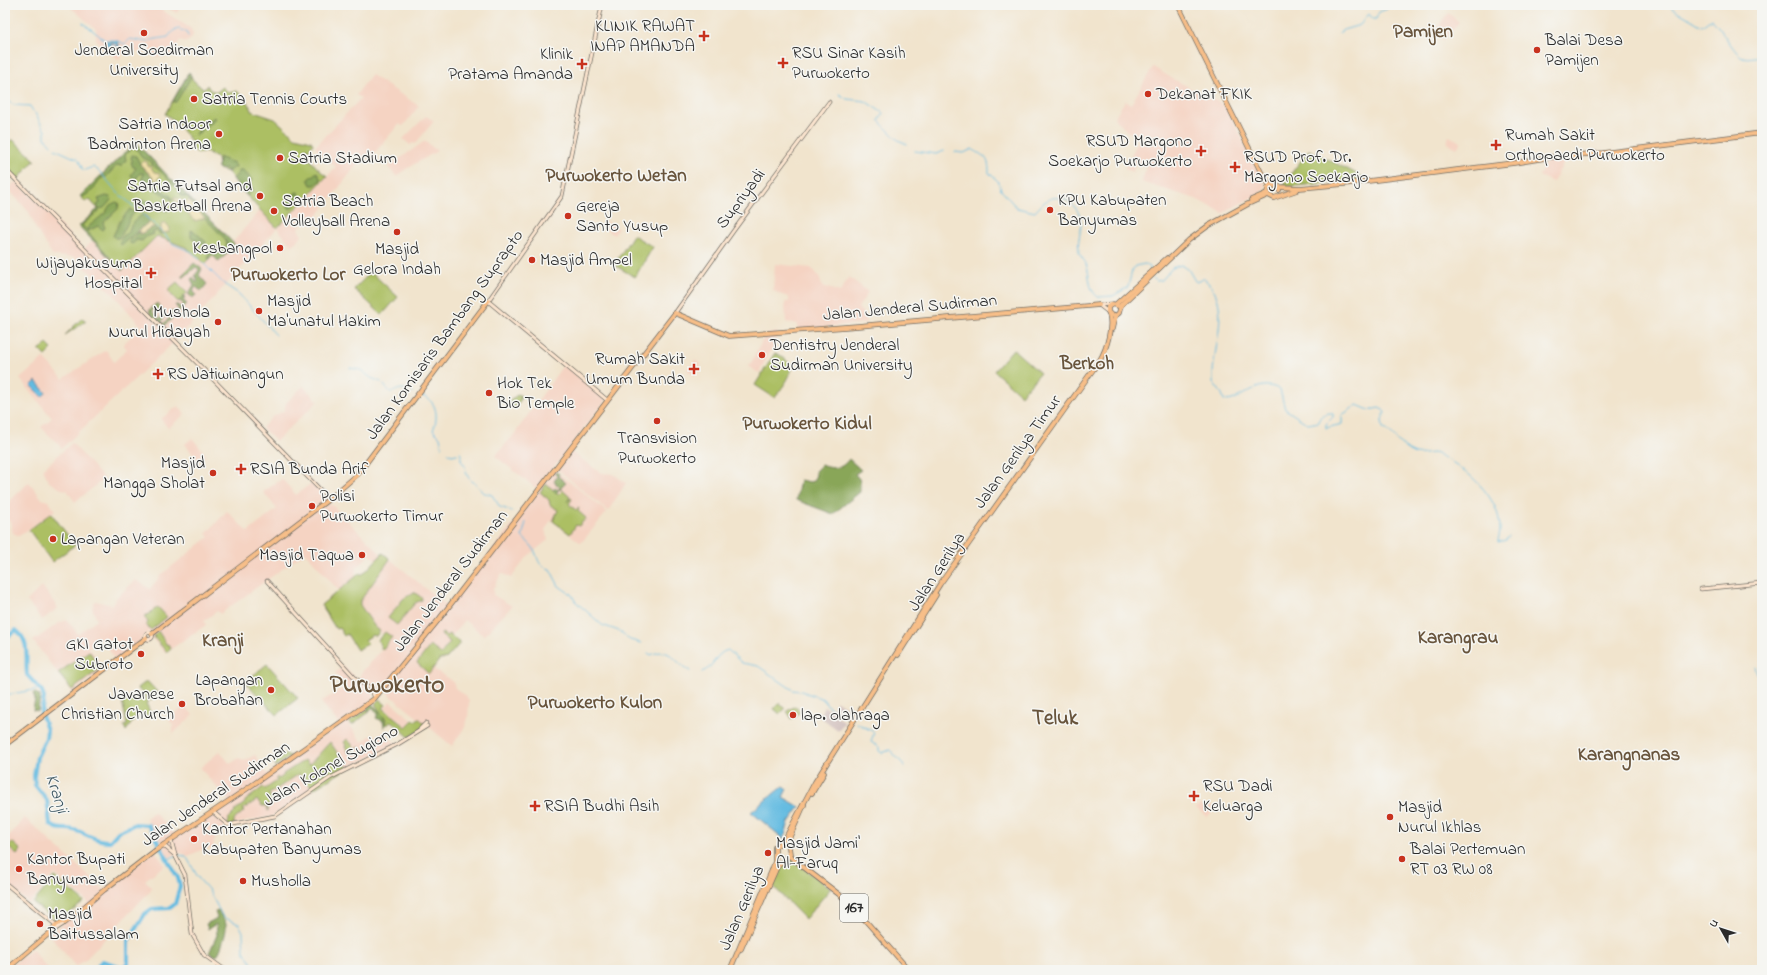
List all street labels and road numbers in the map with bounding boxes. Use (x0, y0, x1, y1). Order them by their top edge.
street label: Supriyadi (710, 164, 773, 235)
street label: Jalan Komisaris Bambang Suprapto (360, 224, 532, 447)
street label: Jalan Jenderal Sudirman (822, 288, 998, 328)
street label: Jalan Gerilya Timur (968, 389, 1069, 515)
street label: Jalan Jenderal Sudirman (387, 505, 515, 657)
street label: Jalan Gerilya (902, 527, 973, 617)
street label: Jalan Kolonel Sugiono (259, 718, 404, 815)
street label: Jalan Jenderal Sudirman (137, 735, 295, 853)
street label: Jalan Gerilya (713, 862, 772, 955)
road number: 167 (840, 894, 868, 922)

